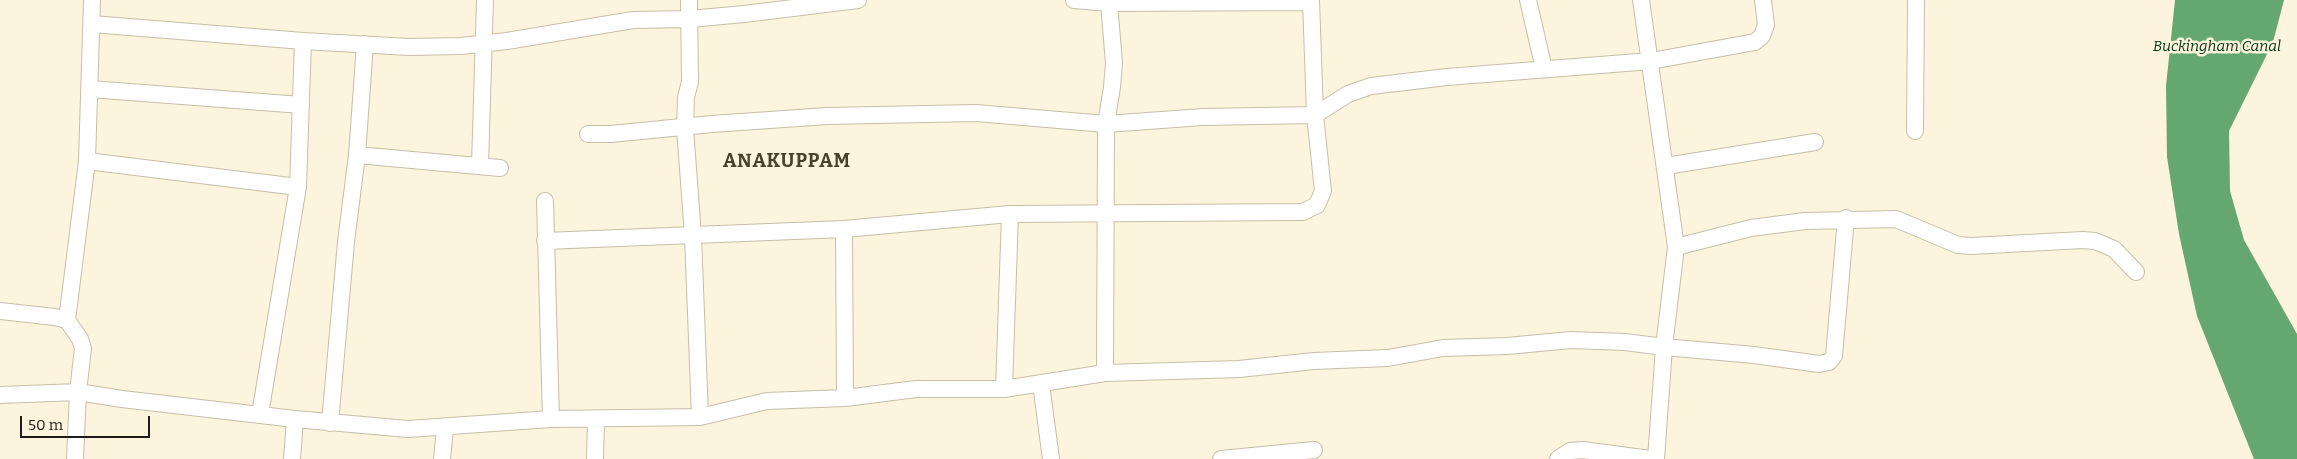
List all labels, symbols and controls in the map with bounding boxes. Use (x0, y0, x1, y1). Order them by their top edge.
water label: Buckingham Canal (2153, 38, 2281, 56)
district label: ANAKUPPAM (722, 151, 852, 173)
scale bar (22, 406, 152, 438)
text: 50 m (28, 416, 63, 434)

